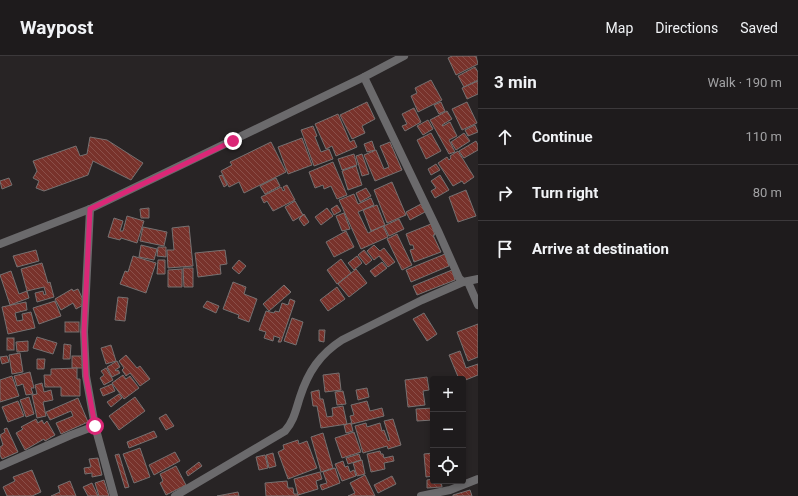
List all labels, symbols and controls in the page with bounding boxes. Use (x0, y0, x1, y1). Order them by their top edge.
text: Waypost (20, 16, 94, 39)
text: Map (606, 20, 633, 36)
text: Directions (655, 20, 718, 36)
text: Saved (740, 20, 778, 36)
text: 3 min (494, 72, 537, 92)
text: Walk · 190 m (707, 75, 782, 90)
icon: ahead (494, 126, 516, 148)
text: Continue (532, 128, 593, 146)
text: 110 m (745, 129, 782, 144)
route end (224, 132, 242, 150)
icon: right (494, 182, 516, 204)
text: Turn right (532, 184, 598, 202)
text: 80 m (753, 185, 782, 200)
icon: arrive (494, 238, 516, 260)
text: Arrive at destination (532, 240, 669, 258)
map controls (430, 376, 466, 484)
button: + (430, 376, 466, 412)
button: − (430, 412, 466, 448)
route start (86, 417, 104, 435)
button: locate (430, 448, 466, 484)

